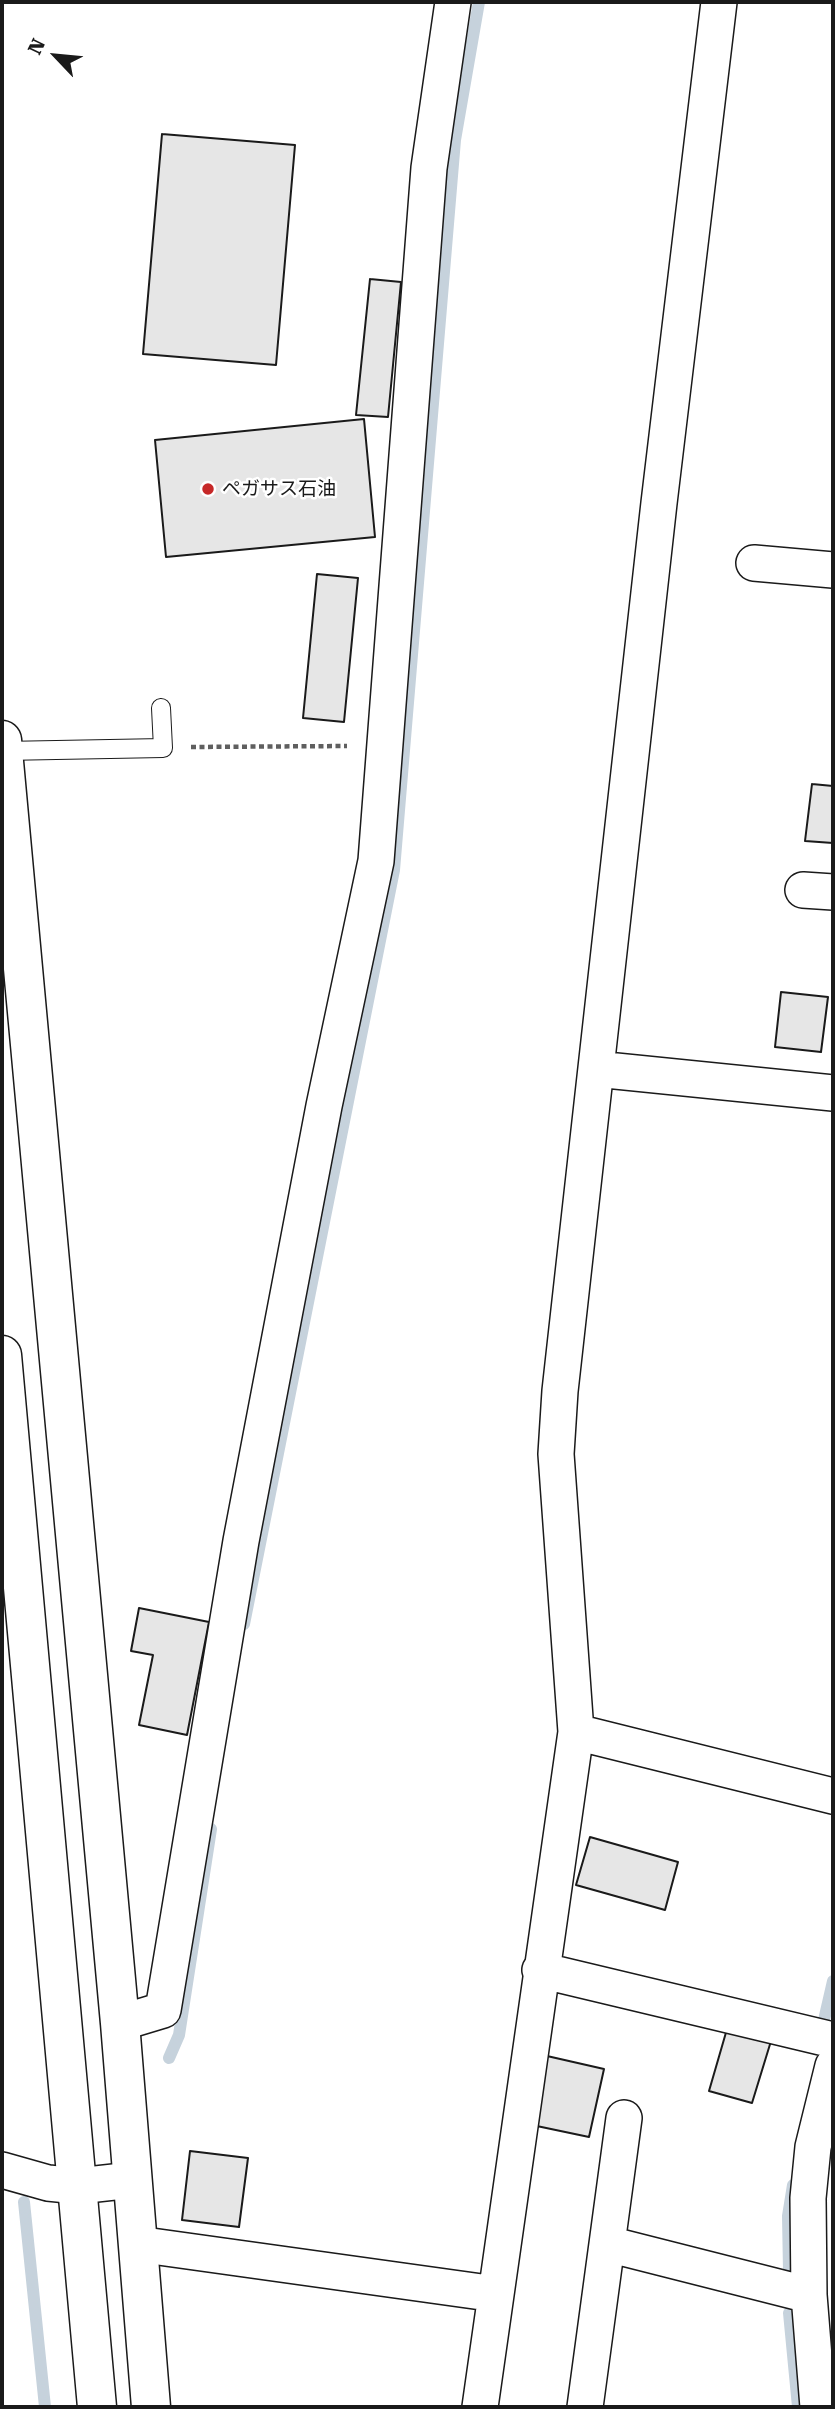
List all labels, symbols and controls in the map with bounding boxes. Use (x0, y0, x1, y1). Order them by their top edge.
north arrow (21, 21, 91, 91)
text: N (23, 35, 50, 58)
place label: ペガサス石油 (222, 478, 336, 500)
marker: ペガサス石油 (200, 481, 216, 497)

